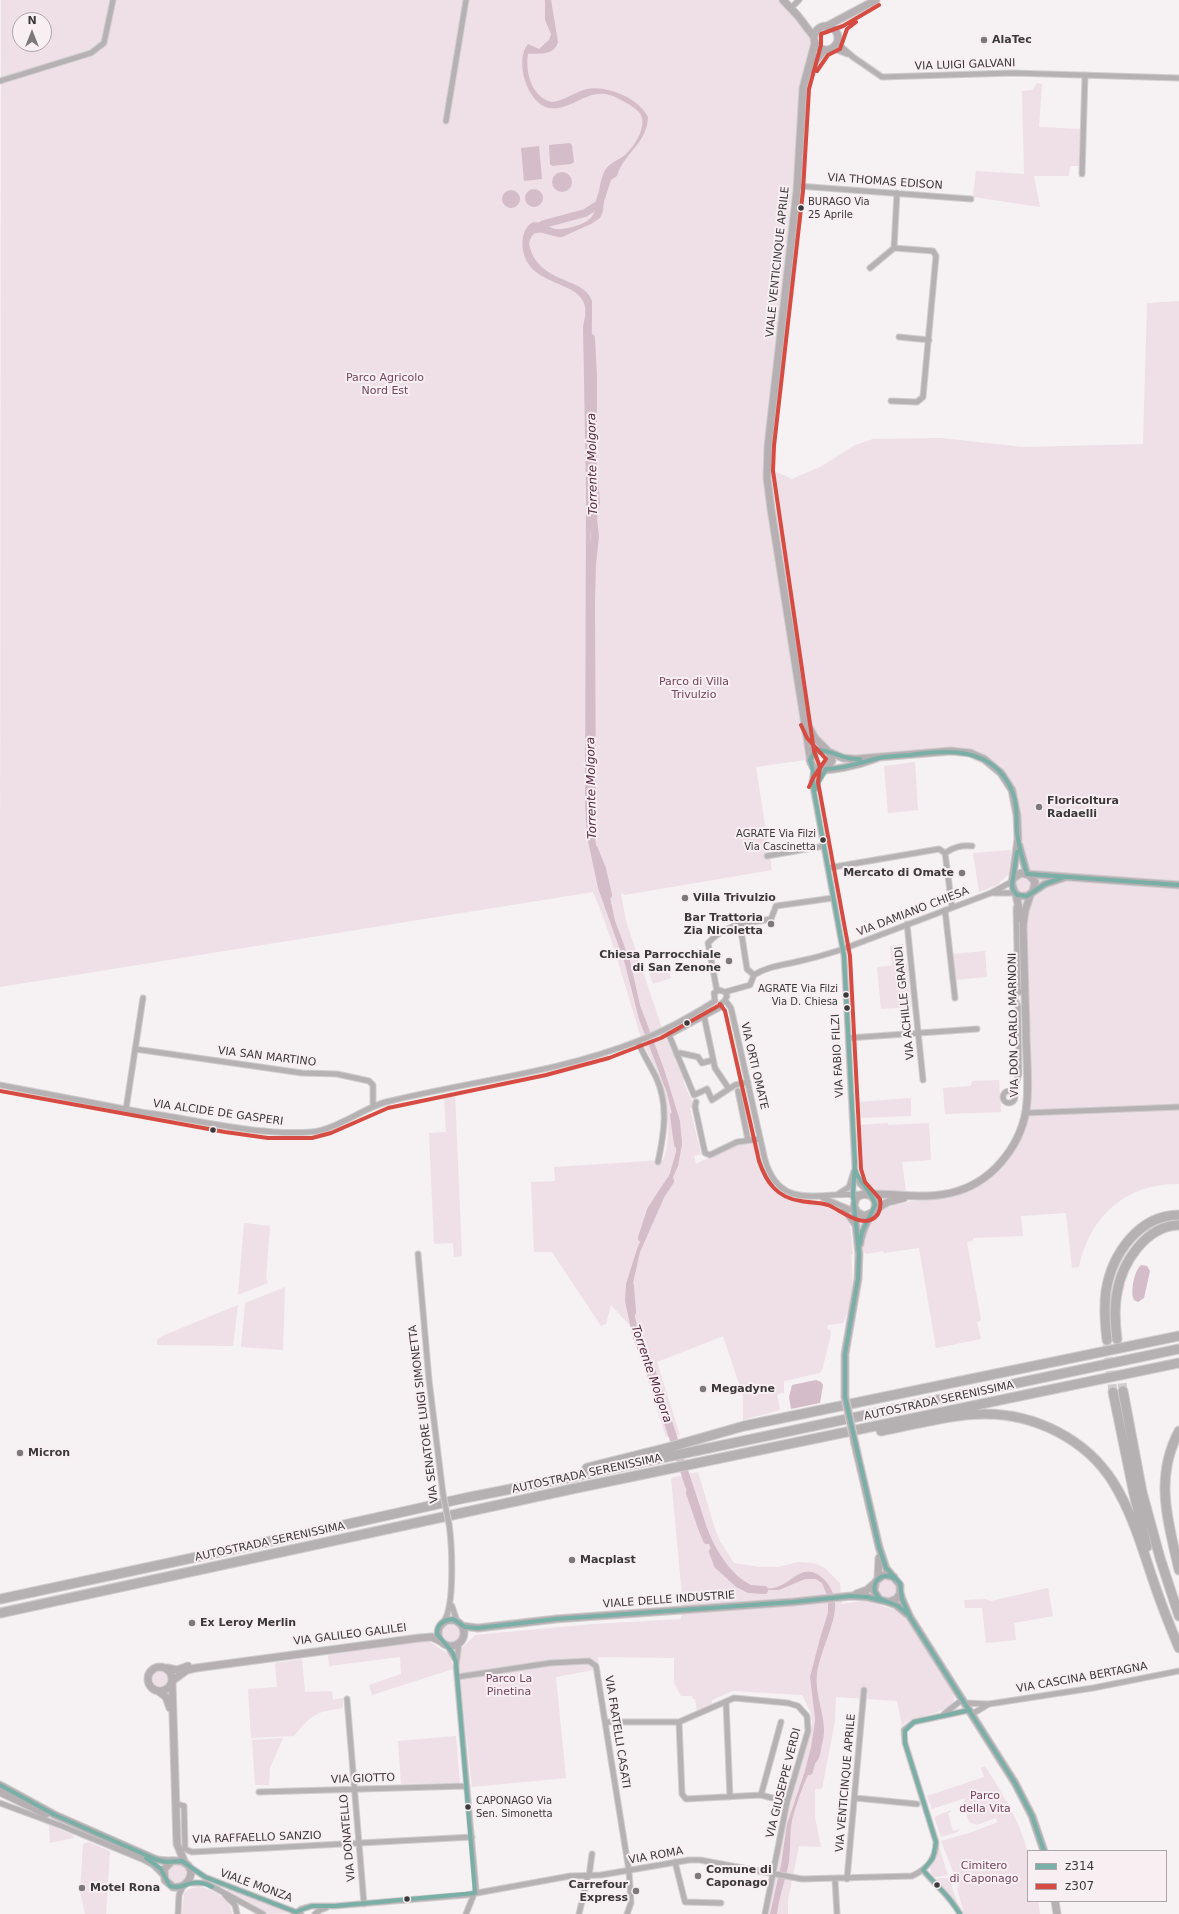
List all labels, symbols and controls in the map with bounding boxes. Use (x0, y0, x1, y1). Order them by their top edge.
north arrow (12, 12, 52, 52)
text: N (27, 14, 37, 27)
place label: AlaTec (992, 33, 1032, 47)
marker: AlaTec (979, 35, 989, 45)
street label: VIA LUIGI GALVANI (914, 57, 1016, 73)
street label: VIA THOMAS EDISON (827, 171, 943, 193)
street label: VIALE VENTICINQUE APRILE (763, 186, 793, 338)
place label: BURAGO Via 25 Aprile (808, 196, 870, 220)
marker: BURAGO Via 25 Aprile (796, 203, 806, 213)
park label: Parco Agricolo Nord Est (346, 371, 424, 397)
water label: Torrente Molgora (585, 413, 601, 515)
park label: Parco di Villa Trivulzio (659, 675, 729, 701)
water label: Torrente Molgora (584, 737, 600, 839)
place label: Floricoltura Radaelli (1047, 794, 1119, 820)
marker: Floricoltura Radaelli (1034, 802, 1044, 812)
place label: AGRATE Via Filzi Via Cascinetta (736, 828, 816, 852)
marker: AGRATE Via Filzi Via Cascinetta (818, 835, 828, 845)
place label: Mercato di Omate (843, 866, 954, 880)
marker: Mercato di Omate (957, 868, 967, 878)
street label: VIA DAMIANO CHIESA (855, 884, 971, 940)
place label: Villa Trivulzio (693, 891, 776, 905)
marker: Villa Trivulzio (680, 893, 690, 903)
place label: Bar Trattoria Zia Nicoletta (684, 911, 763, 937)
marker: Bar Trattoria Zia Nicoletta (766, 919, 776, 929)
street label: VIA ACHILLE GRANDI (892, 946, 918, 1060)
place label: Chiesa Parrocchiale di San Zenone (599, 948, 721, 974)
street label: VIA DON CARLO MARNONI (1006, 953, 1022, 1097)
marker: Chiesa Parrocchiale di San Zenone (724, 956, 734, 966)
place label: AGRATE Via Filzi Via D. Chiesa (758, 983, 838, 1006)
marker: AGRATE Via Filzi Via D. Chiesa (841, 990, 851, 1000)
unlabelled marker (842, 1003, 852, 1013)
street label: VIA FABIO FILZI (829, 1014, 847, 1098)
unlabelled marker (682, 1018, 692, 1028)
street label: VIA ORTI OMATE (738, 1021, 770, 1111)
street label: VIA SAN MARTINO (217, 1044, 317, 1070)
street label: VIA ALCIDE DE GASPERI (152, 1097, 284, 1129)
unlabelled marker (208, 1125, 218, 1135)
water label: Torrente Molgora (628, 1323, 674, 1425)
street label: VIA SENATORE LUIGI SIMONETTA (406, 1324, 442, 1504)
street label: AUTOSTRADA SERENISSIMA (863, 1379, 1015, 1423)
place label: Megadyne (711, 1382, 775, 1396)
marker: Megadyne (698, 1384, 708, 1394)
place label: Micron (28, 1446, 70, 1460)
marker: Micron (15, 1448, 25, 1458)
street label: AUTOSTRADA SERENISSIMA (511, 1452, 663, 1496)
street label: AUTOSTRADA SERENISSIMA (194, 1520, 346, 1564)
place label: Macplast (580, 1553, 636, 1567)
marker: Macplast (567, 1555, 577, 1565)
street label: VIALE DELLE INDUSTRIE (602, 1589, 736, 1611)
place label: Ex Leroy Merlin (200, 1616, 296, 1630)
marker: Ex Leroy Merlin (187, 1618, 197, 1628)
street label: VIA GALILEO GALILEI (293, 1621, 407, 1649)
street label: VIA CASCINA BERTAGNA (1015, 1660, 1149, 1696)
park label: Parco La Pinetina (486, 1672, 532, 1698)
street label: VIA FRATELLI CASATI (602, 1675, 632, 1789)
street label: VIA VENTICINQUE APRILE (833, 1713, 859, 1853)
street label: VIA GIUSEPPE VERDI (764, 1727, 804, 1839)
street label: VIA GIOTTO (331, 1771, 395, 1787)
park label: Parco della Vita (959, 1789, 1011, 1815)
street label: VIA DONATELLO (338, 1794, 358, 1882)
place label: CAPONAGO Via Sen. Simonetta (476, 1795, 553, 1818)
marker: CAPONAGO Via Sen. Simonetta (463, 1802, 473, 1812)
street label: VIA RAFFAELLO SANZIO (192, 1829, 322, 1847)
street label: VIA ROMA (628, 1845, 684, 1867)
legend (1027, 1850, 1167, 1902)
park label: Cimitero di Caponago (949, 1859, 1019, 1885)
text: z314 (1065, 1859, 1094, 1873)
place label: Comune di Caponago (706, 1863, 772, 1889)
street label: VIALE MONZA (218, 1867, 294, 1905)
marker: Comune di Caponago (693, 1871, 703, 1881)
place label: Carrefour Express (569, 1878, 628, 1904)
text: z307 (1065, 1879, 1094, 1893)
unlabelled marker (932, 1880, 942, 1890)
place label: Motel Rona (90, 1881, 160, 1895)
marker: Motel Rona (77, 1883, 87, 1893)
marker: Carrefour Express (631, 1886, 641, 1896)
unlabelled marker (402, 1894, 412, 1904)

